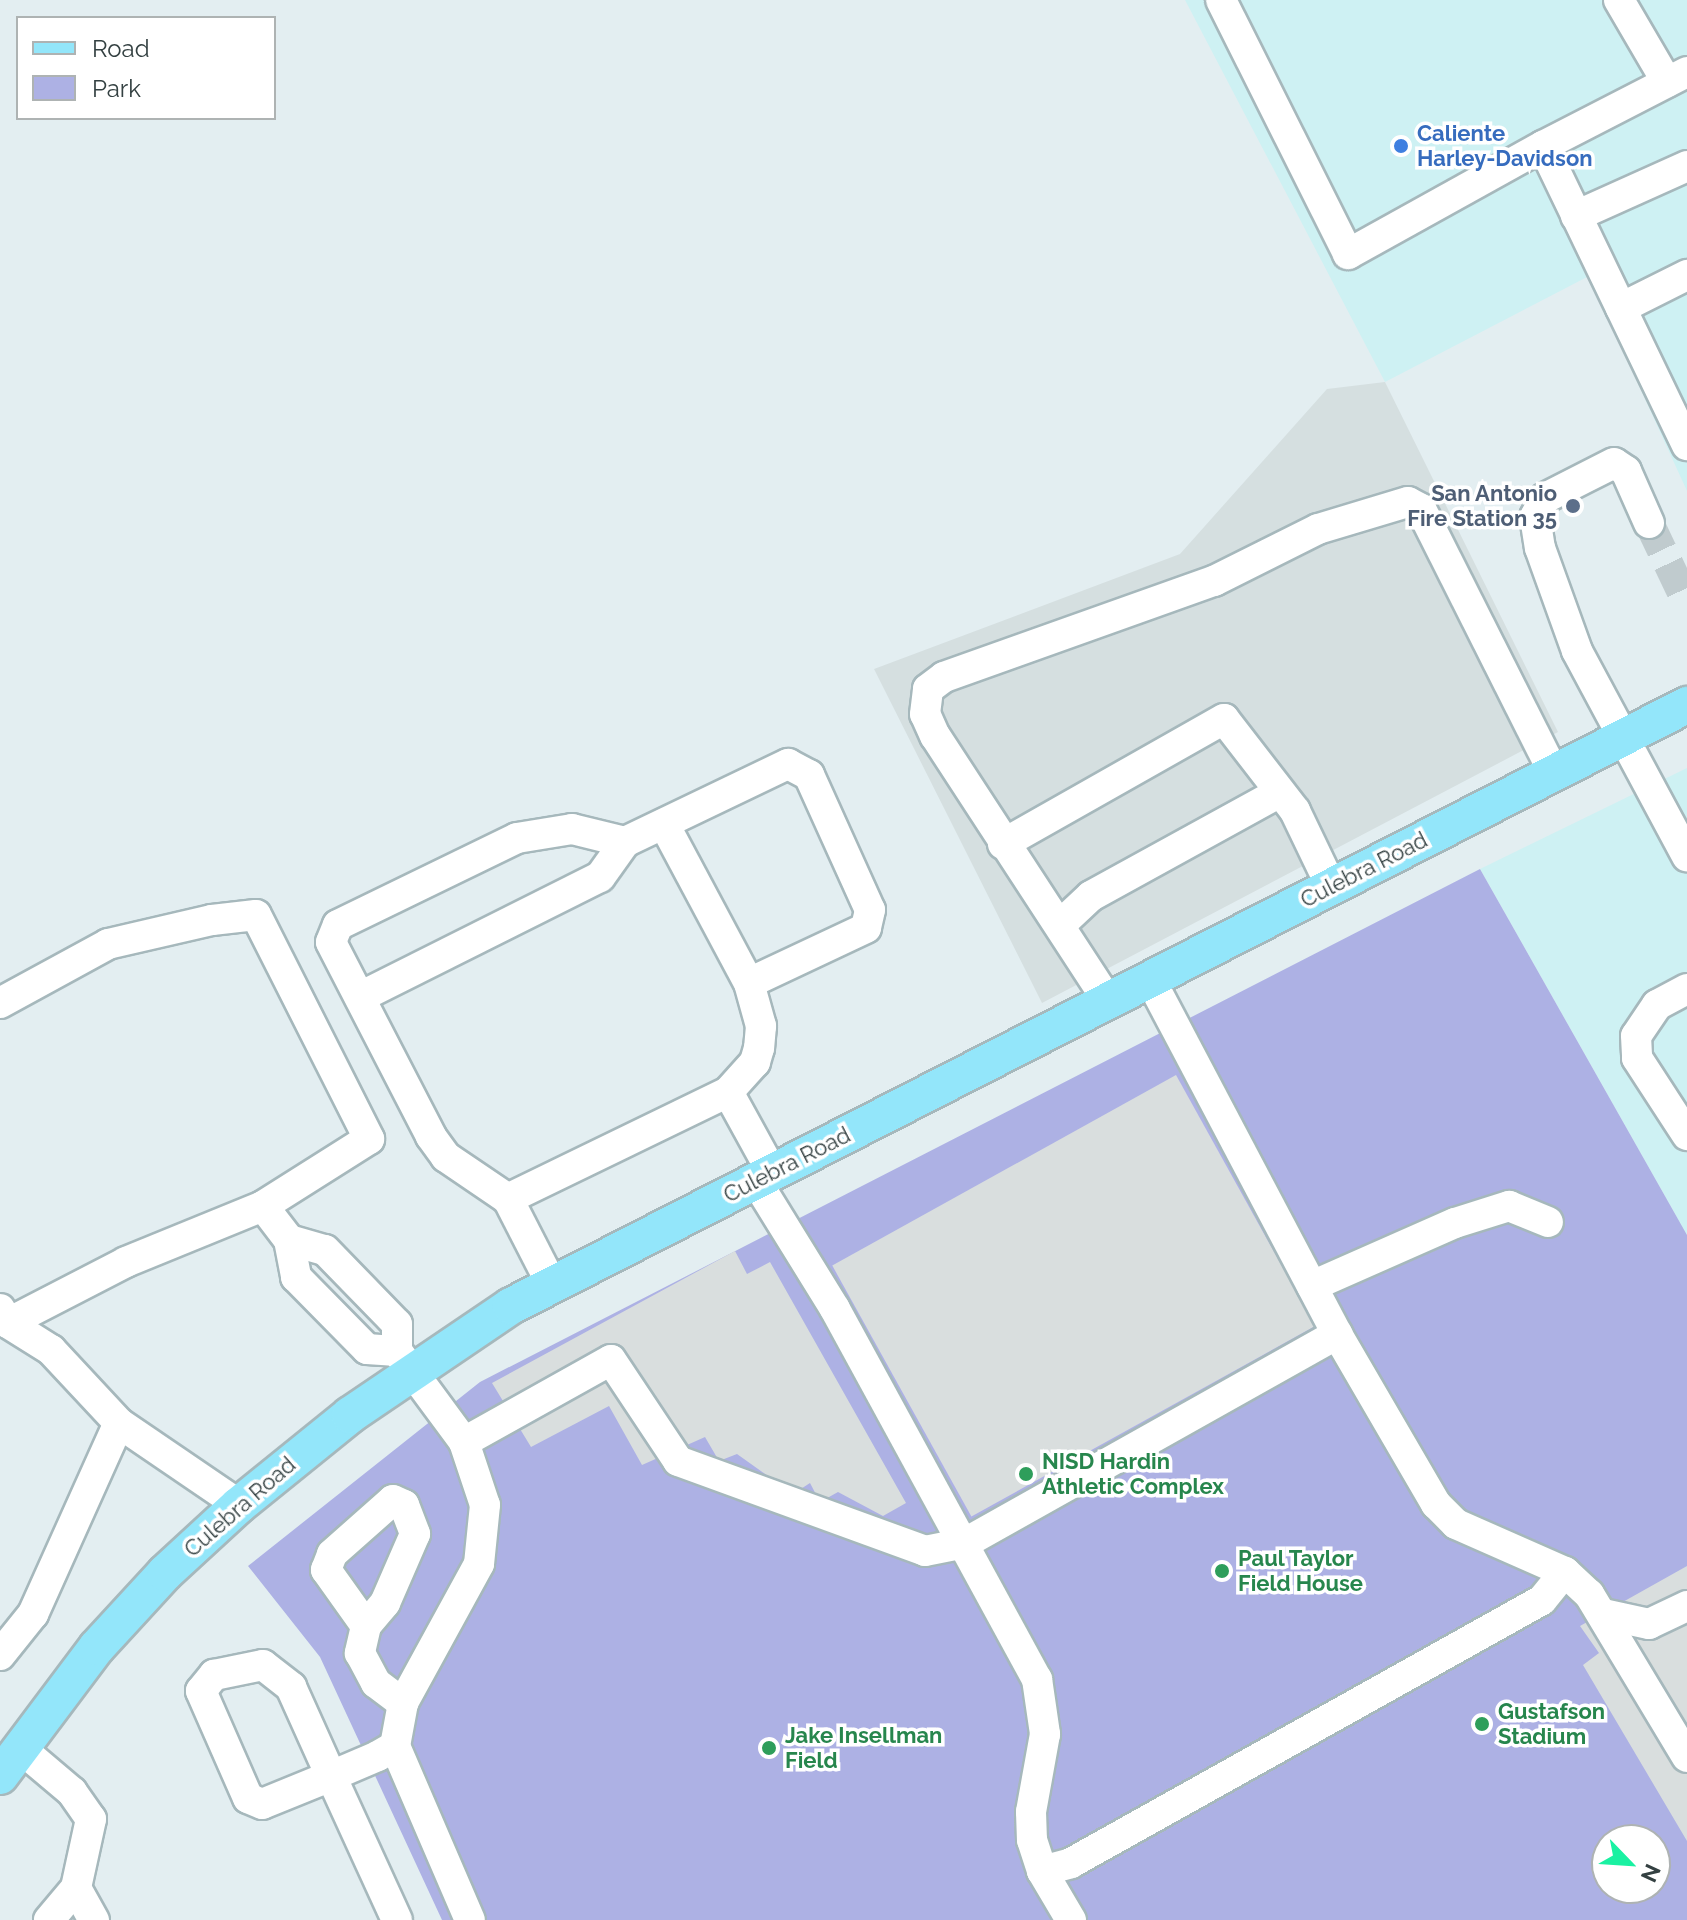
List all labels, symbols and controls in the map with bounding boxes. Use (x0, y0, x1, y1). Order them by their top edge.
legend (16, 16, 276, 120)
text: Road (92, 34, 150, 63)
text: Park (92, 74, 141, 103)
place label: Caliente Harley-Davidson (1417, 120, 1593, 172)
marker: Caliente Harley-Davidson (1392, 137, 1410, 155)
place label: San Antonio Fire Station 35 (1407, 480, 1557, 532)
marker: San Antonio Fire Station 35 (1564, 497, 1582, 515)
street label: Culebra Road (1296, 827, 1432, 913)
street label: Culebra Road (719, 1122, 855, 1208)
place label: NISD Hardin Athletic Complex (1042, 1448, 1224, 1500)
street label: Culebra Road (179, 1452, 301, 1562)
marker: NISD Hardin Athletic Complex (1017, 1465, 1035, 1483)
place label: Paul Taylor Field House (1238, 1545, 1363, 1596)
marker: Paul Taylor Field House (1213, 1562, 1231, 1580)
place label: Gustafson Stadium (1498, 1698, 1605, 1750)
marker: Gustafson Stadium (1473, 1715, 1491, 1733)
place label: Jake Insellman Field (785, 1722, 942, 1774)
marker: Jake Insellman Field (760, 1739, 778, 1757)
north arrow (1591, 1824, 1671, 1904)
text: N (1636, 1860, 1666, 1886)

